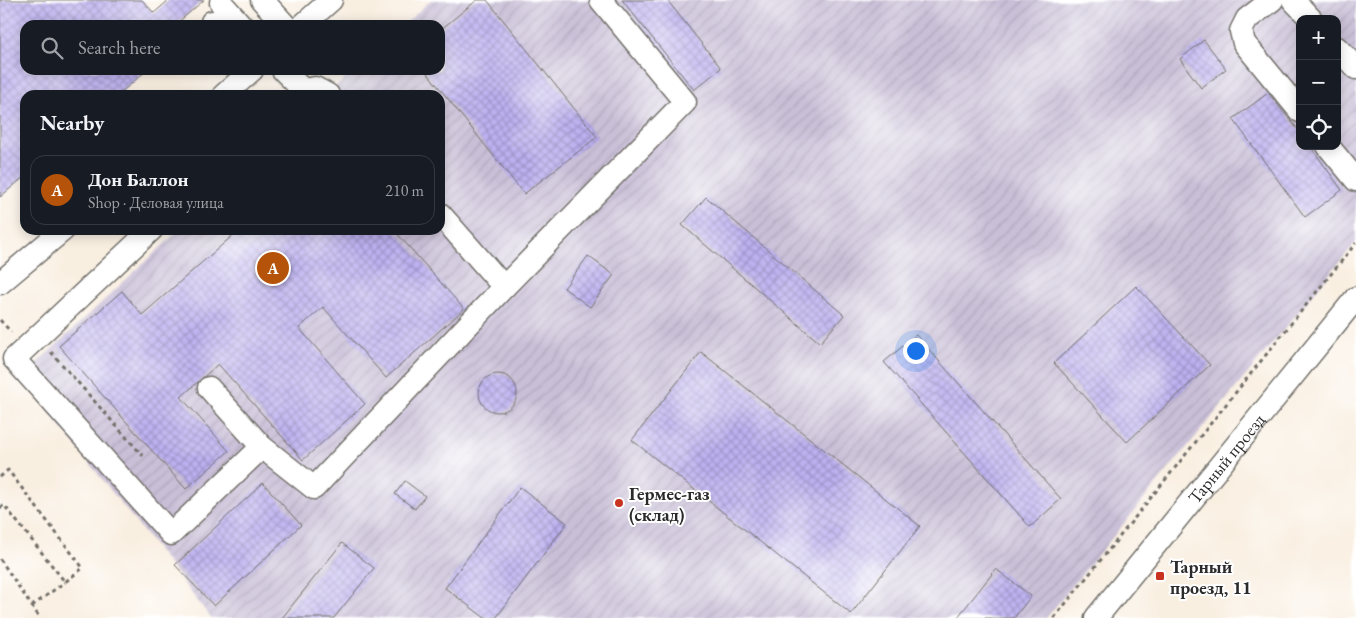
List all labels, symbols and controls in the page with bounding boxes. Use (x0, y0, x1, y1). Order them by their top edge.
map controls (1296, 15, 1341, 150)
button: + (1296, 15, 1341, 60)
search box (20, 20, 445, 75)
icon: search (38, 34, 66, 62)
text: Search here (78, 35, 160, 60)
button: − (1296, 60, 1341, 105)
button: locate (1296, 105, 1341, 150)
text: Nearby (40, 109, 104, 136)
text: Дон Баллон (88, 167, 189, 192)
text: A (51, 180, 63, 201)
text: 210 m (385, 180, 424, 201)
text: Shop · Деловая улица (88, 192, 224, 213)
pin: A (257, 249, 289, 287)
your location (903, 338, 929, 364)
street label: Тарный проезд (1182, 408, 1269, 508)
place label: Гермес-газ (склад) (629, 482, 710, 526)
marker: Гермес-газ (склад) (613, 497, 625, 509)
place label: Тарный проезд, 11 (1170, 555, 1251, 599)
marker: Тарный проезд, 11 (1154, 570, 1166, 582)

